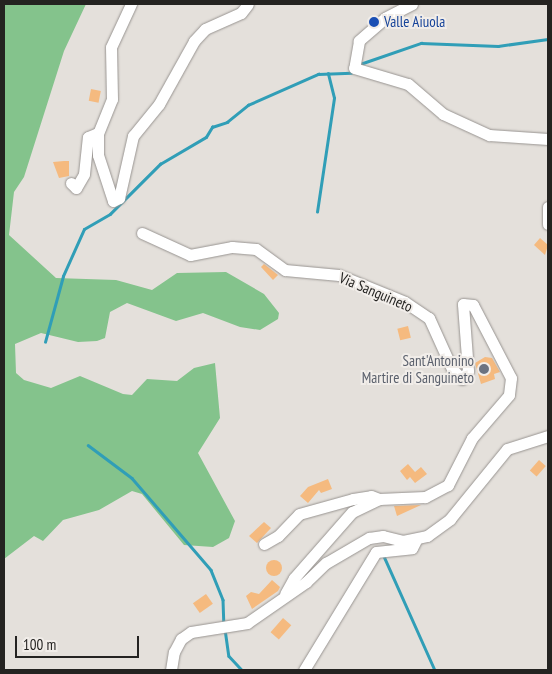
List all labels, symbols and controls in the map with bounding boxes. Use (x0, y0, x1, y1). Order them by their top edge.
place label: Valle Aiuola (384, 13, 446, 31)
marker: Valle Aiuola (368, 16, 380, 28)
street label: Via Sanguineto (337, 268, 415, 316)
place label: Sant'Antonino Martire di Sanguineto (362, 351, 474, 386)
marker: Sant'Antonino Martire di Sanguineto (478, 363, 490, 375)
scale bar (18, 626, 141, 658)
text: 100 m (23, 635, 56, 654)

